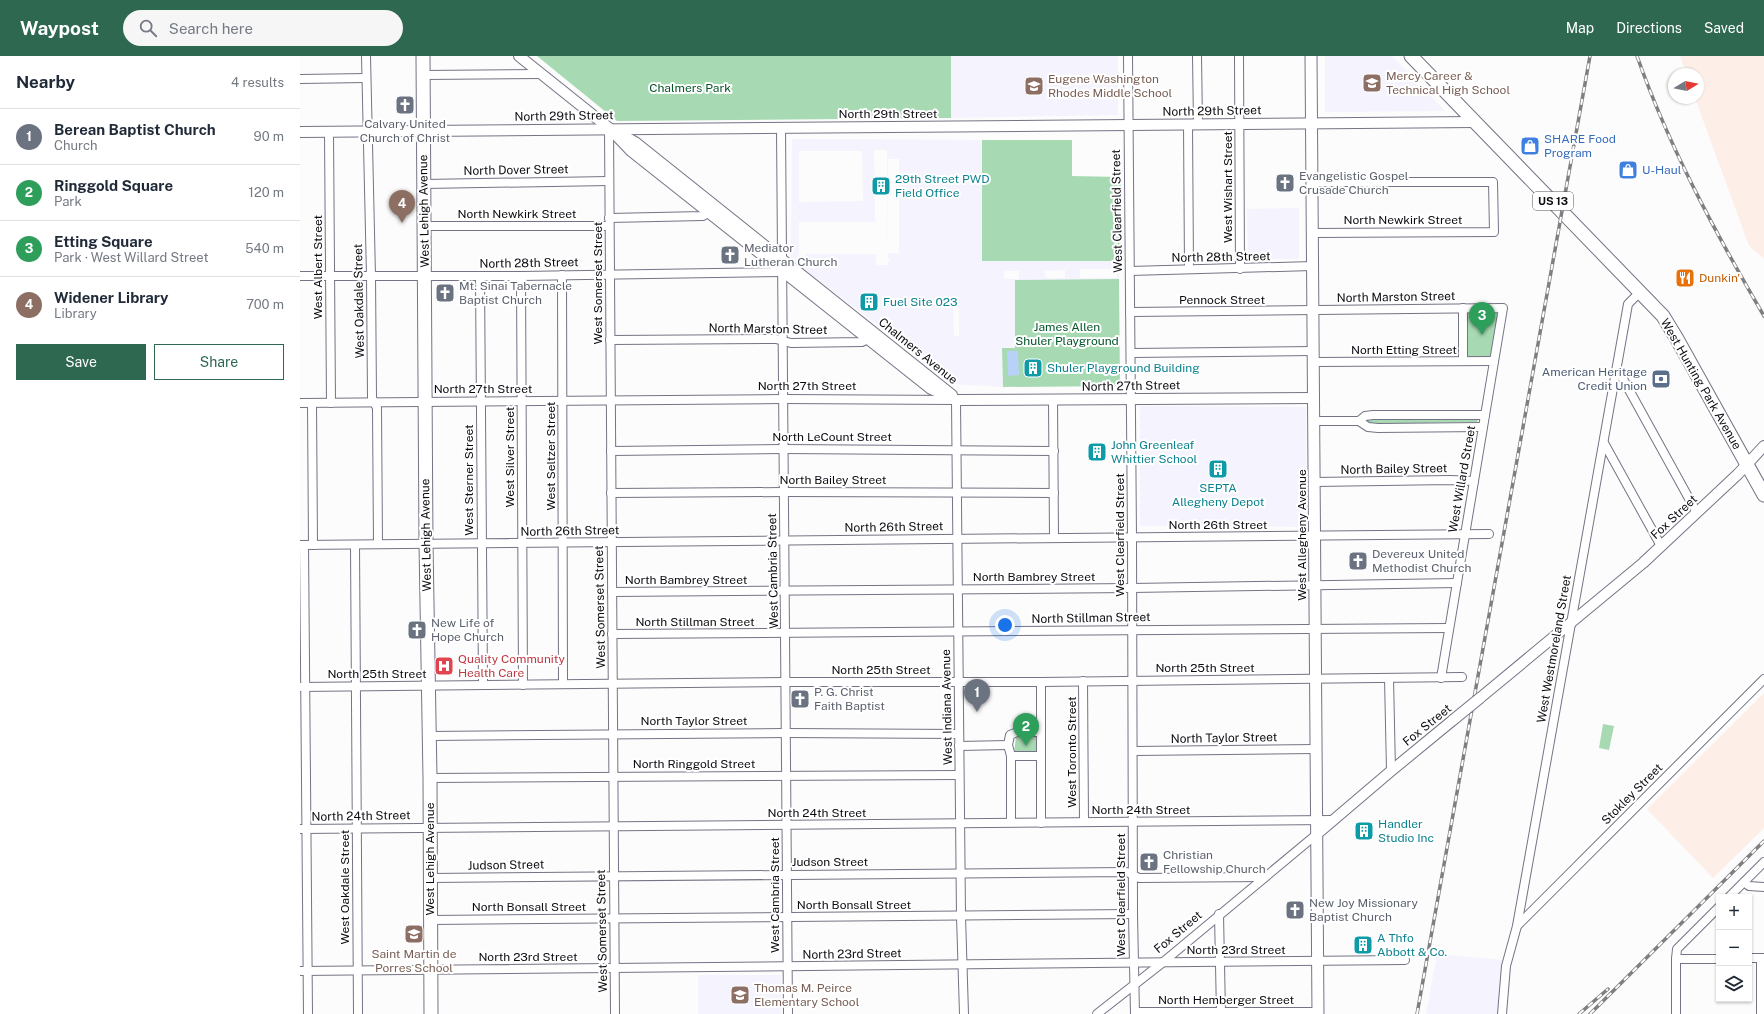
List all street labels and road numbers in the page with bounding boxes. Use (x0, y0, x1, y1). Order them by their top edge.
street label: North 29th Street (1162, 103, 1262, 119)
street label: North 29th Street (839, 107, 938, 121)
street label: North 29th Street (514, 108, 614, 124)
street label: West Wishart Street (1221, 131, 1235, 243)
street label: West Clearfield Street (1109, 149, 1125, 273)
street label: West Lehigh Avenue (416, 154, 432, 268)
street label: North Dover Street (463, 162, 569, 178)
road number: US 13 (1533, 192, 1573, 210)
street label: North Newkirk Street (458, 207, 577, 221)
street label: North Newkirk Street (1344, 213, 1463, 227)
street label: West Albert Street (311, 214, 325, 319)
street label: West Somerset Street (591, 221, 605, 345)
street label: West Oakdale Street (351, 243, 367, 359)
street label: North 28th Street (1171, 249, 1271, 265)
street label: North 28th Street (479, 255, 579, 271)
street label: North Marston Street (1337, 289, 1456, 305)
street label: Pennock Street (1179, 293, 1265, 307)
street label: Chalmers Avenue (876, 315, 960, 387)
street label: West Hunting Park Avenue (1658, 316, 1744, 452)
street label: North Marston Street (709, 321, 828, 337)
street label: North Etting Street (1351, 343, 1457, 357)
street label: North 27th Street (1082, 378, 1181, 394)
street label: North 27th Street (758, 379, 857, 393)
street label: North 27th Street (434, 382, 533, 396)
street label: West Seltzer Street (544, 401, 558, 511)
street label: West Silver Street (503, 406, 517, 508)
street label: West Sterner Street (462, 424, 476, 536)
street label: West Willard Street (1446, 424, 1478, 534)
street label: North LeCount Street (772, 430, 892, 444)
street label: North Bailey Street (1340, 461, 1448, 477)
street label: West Allegheny Avenue (1295, 469, 1309, 601)
street label: North Bailey Street (780, 473, 887, 487)
street label: West Clearfield Street (1113, 473, 1127, 597)
street label: West Lehigh Avenue (418, 478, 434, 592)
street label: Fox Street (1648, 492, 1700, 542)
street label: West Cambria Street (765, 513, 781, 629)
street label: North 26th Street (1169, 518, 1268, 532)
street label: North 26th Street (844, 519, 944, 535)
street label: North 26th Street (520, 523, 620, 539)
street label: West Somerset Street (592, 545, 608, 669)
street label: North Bambrey Street (973, 570, 1096, 584)
street label: North Bambrey Street (625, 573, 748, 587)
street label: West Westmoreland Street (1534, 574, 1574, 724)
street label: North Stillman Street (1031, 610, 1151, 626)
street label: North Stillman Street (635, 615, 755, 629)
street label: West Indiana Avenue (939, 649, 955, 765)
street label: North 25th Street (1155, 661, 1255, 675)
street label: North 25th Street (831, 663, 931, 677)
street label: North 25th Street (327, 667, 427, 681)
street label: West Toronto Street (1065, 696, 1079, 808)
street label: Fox Street (1400, 701, 1454, 749)
street label: North Taylor Street (641, 714, 748, 728)
street label: North Taylor Street (1170, 730, 1278, 746)
street label: North Ringgold Street (633, 757, 756, 771)
street label: Stokley Street (1599, 760, 1666, 827)
street label: West Lehigh Avenue (423, 802, 437, 916)
street label: North 24th Street (1091, 803, 1191, 817)
street label: North 24th Street (767, 806, 867, 820)
street label: North 24th Street (311, 808, 411, 824)
street label: West Oakdale Street (338, 829, 352, 944)
street label: West Clearfield Street (1114, 833, 1128, 957)
street label: West Cambria Street (768, 837, 782, 953)
street label: Judson Street (792, 855, 869, 869)
street label: Judson Street (468, 857, 545, 873)
street label: West Somerset Street (594, 869, 610, 993)
street label: North Bonsall Street (797, 898, 911, 912)
street label: North Bonsall Street (472, 900, 586, 914)
street label: Fox Street (1151, 908, 1205, 956)
street label: North 23rd Street (1186, 943, 1286, 957)
street label: North 23rd Street (802, 946, 902, 962)
street label: North 23rd Street (478, 950, 578, 964)
street label: North Hemberger Street (1158, 993, 1294, 1007)

